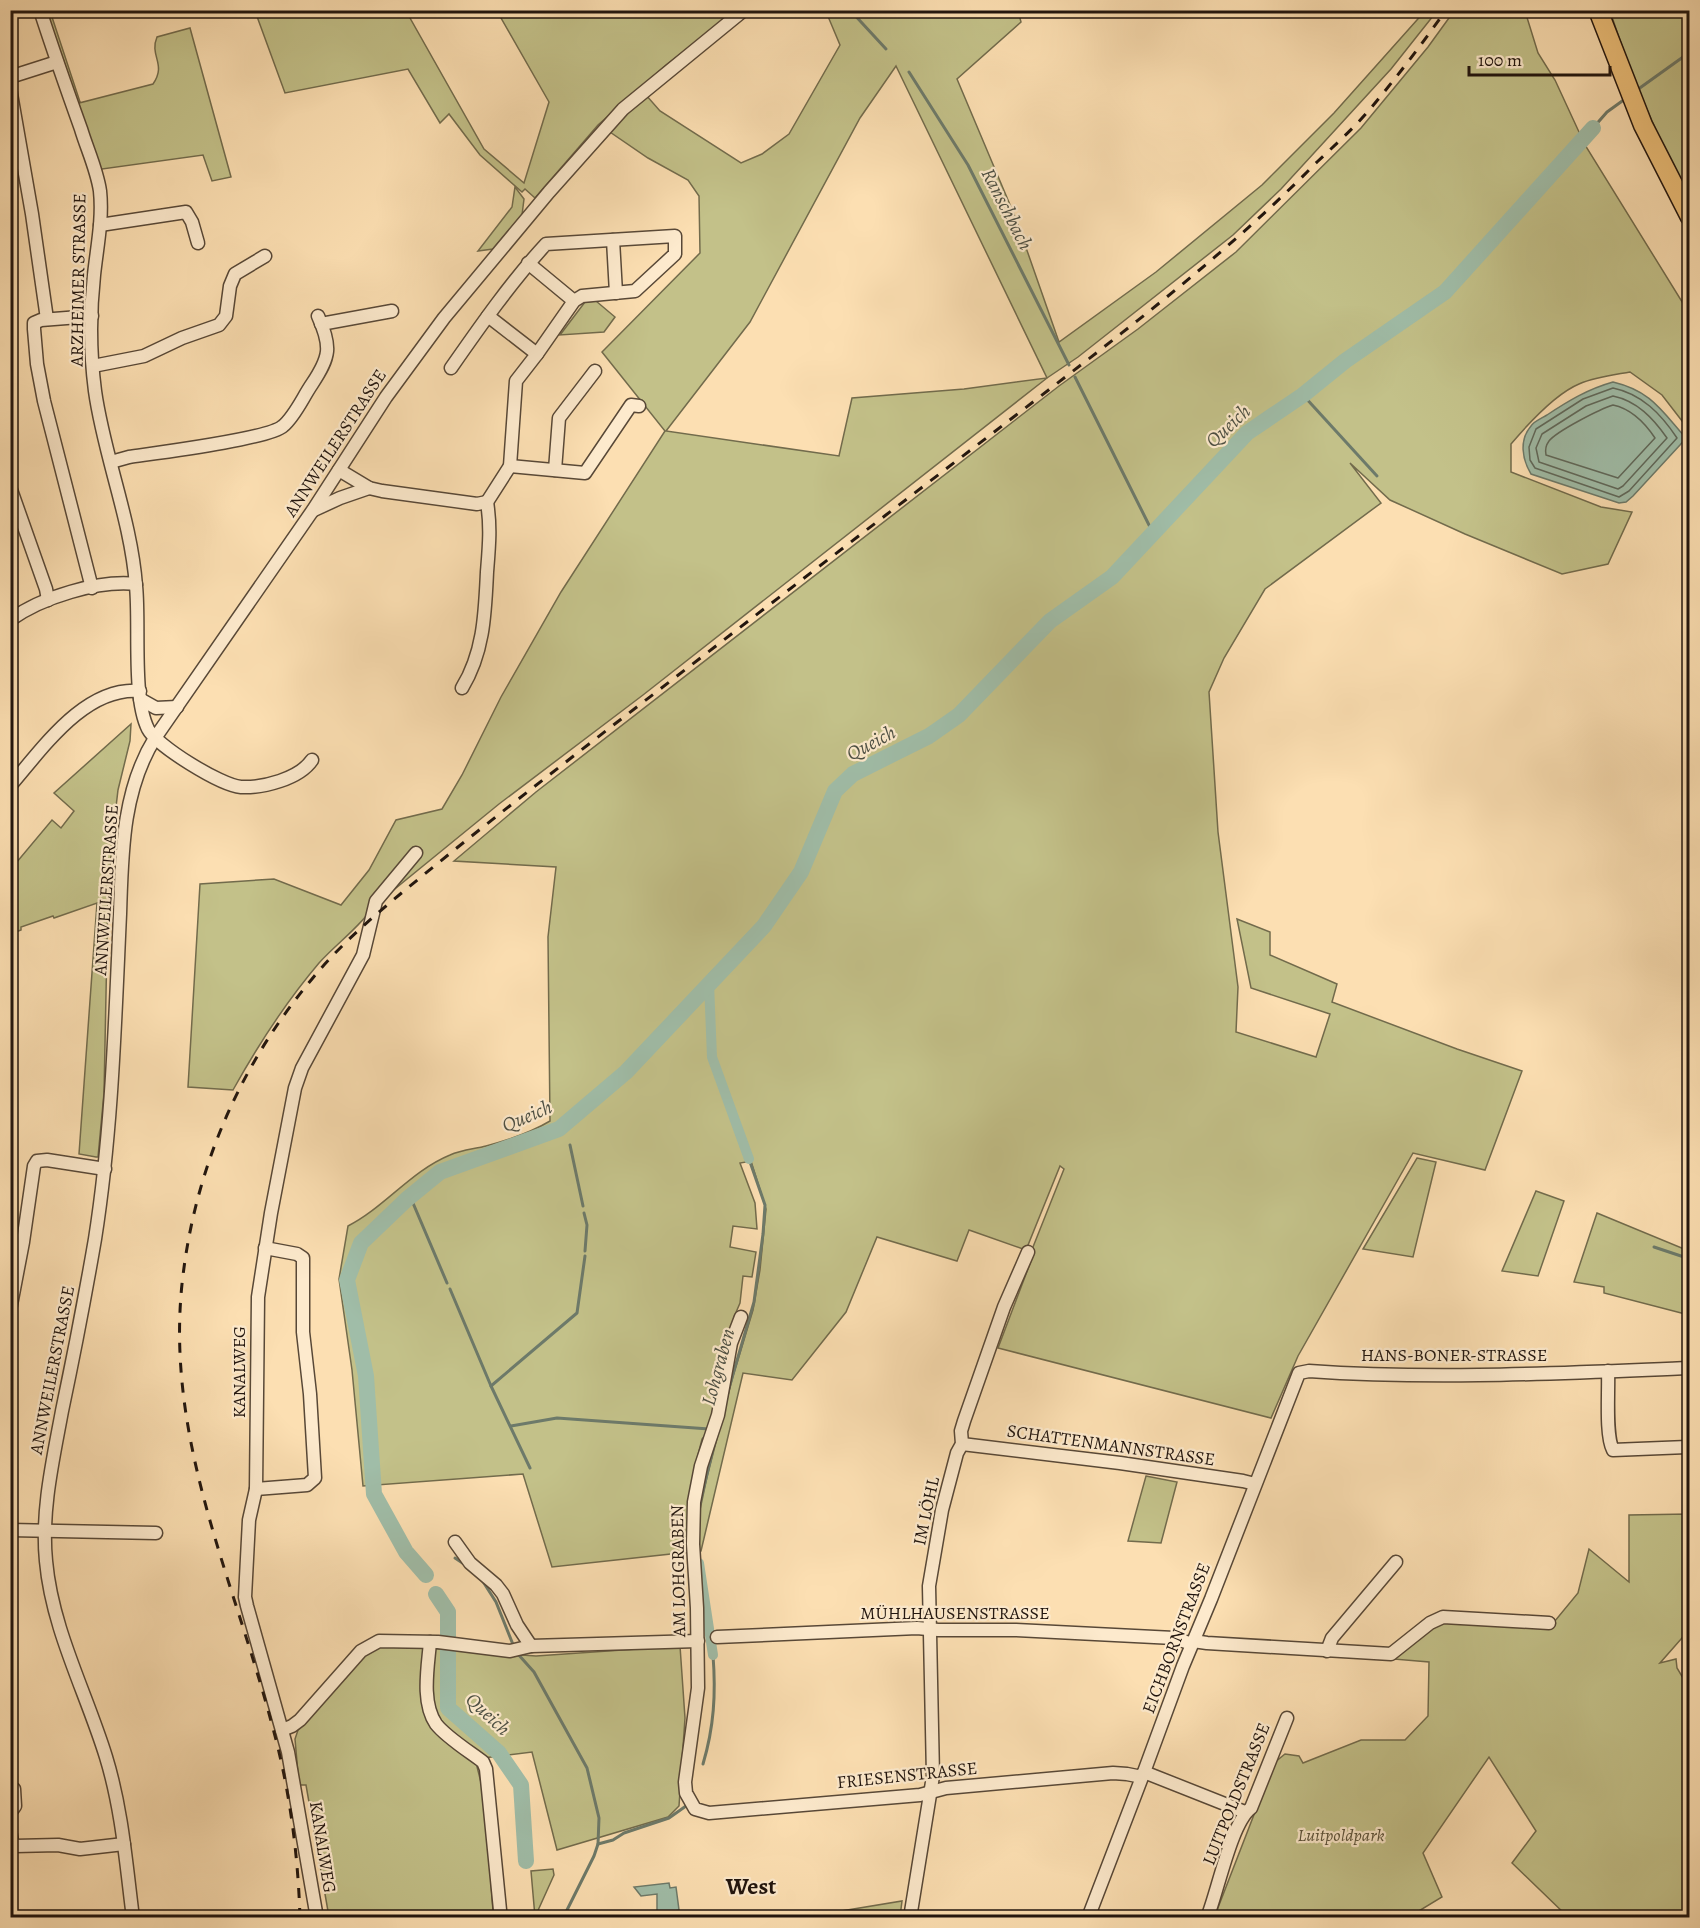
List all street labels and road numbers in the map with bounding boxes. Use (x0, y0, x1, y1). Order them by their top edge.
street label: ARZHEIMER STRASSE (64, 193, 92, 368)
street label: ANNWEILERSTRASSE (278, 365, 392, 522)
street label: ANNWEILERSTRASSE (88, 804, 124, 977)
street label: ANNWEILERSTRASSE (24, 1284, 80, 1457)
street label: KANALWEG (227, 1326, 251, 1418)
street label: HANS-BONER-STRASSE (1361, 1343, 1547, 1367)
street label: SCHATTENMANNSTRASSE (1005, 1419, 1217, 1471)
street label: IM LÖHL (907, 1474, 945, 1548)
street label: AM LOHGRABEN (665, 1505, 691, 1638)
street label: EICHBORNSTRASSE (1136, 1559, 1216, 1717)
street label: MÜHLHAUSENSTRASSE (860, 1601, 1050, 1625)
street label: LUITPOLDSTRASSE (1196, 1719, 1276, 1869)
street label: FRIESENSTRASSE (836, 1756, 978, 1794)
street label: KANALWEG (304, 1800, 342, 1894)

